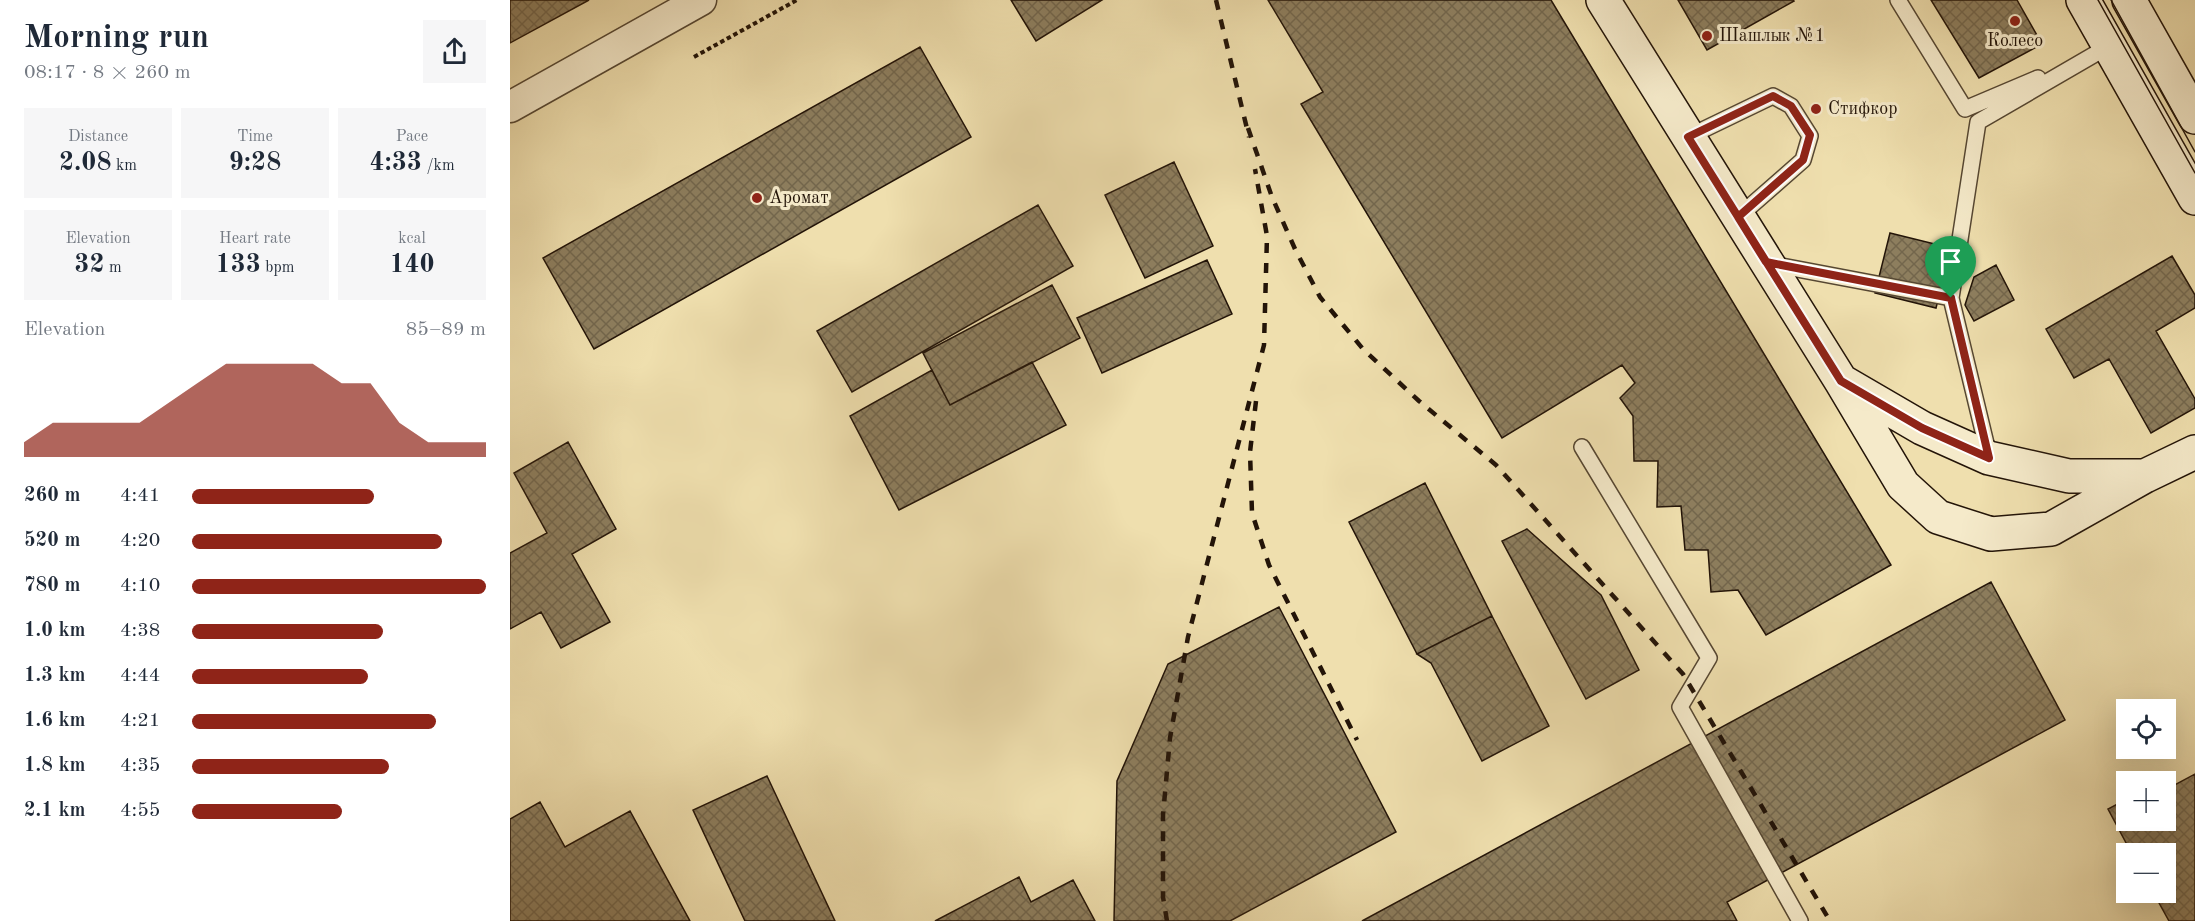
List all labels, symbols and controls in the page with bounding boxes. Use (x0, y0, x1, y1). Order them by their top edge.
marker: Колесо (2008, 14, 2022, 28)
button: share (423, 20, 486, 83)
text: Morning run (24, 22, 209, 55)
place label: Шашлык №1 (1719, 27, 1825, 45)
marker: Шашлык №1 (1700, 29, 1714, 43)
place label: Колесо (1987, 32, 2043, 50)
text: 08:17 · 8 × 260 m (24, 63, 191, 83)
place label: Стифкор (1828, 100, 1897, 119)
marker: Стифкор (1809, 102, 1823, 116)
text: Distance (68, 129, 128, 145)
text: Time (237, 129, 273, 145)
text: Pace (396, 129, 428, 145)
text: 2.08 (59, 150, 112, 176)
text: 9:28 (229, 150, 281, 176)
text: 4:33 (369, 150, 422, 176)
text: km (112, 158, 137, 174)
text: /km (422, 158, 455, 174)
place label: Аромат (769, 189, 829, 207)
marker: Аромат (750, 191, 764, 205)
text: Elevation (65, 231, 131, 247)
text: Heart rate (219, 231, 291, 247)
text: kcal (398, 231, 426, 247)
pin (1925, 236, 1976, 298)
icon: arrive (1934, 245, 1967, 278)
text: 32 (74, 252, 104, 278)
text: 133 (216, 252, 261, 278)
text: 140 (389, 252, 435, 278)
text: m (104, 260, 122, 276)
text: bpm (261, 260, 294, 276)
text: Elevation (24, 320, 105, 340)
text: 85–89 m (406, 320, 486, 340)
text: 260 m (24, 486, 80, 506)
text: 4:41 (120, 486, 160, 506)
text: 520 m (24, 531, 80, 551)
text: 4:20 (120, 531, 160, 551)
text: 780 m (24, 576, 80, 596)
text: 4:10 (120, 576, 160, 596)
text: 1.0 km (24, 621, 86, 641)
text: 4:38 (120, 621, 160, 641)
text: 1.3 km (24, 666, 86, 686)
text: 4:44 (120, 666, 160, 686)
map controls (2116, 699, 2176, 903)
button: locate (2116, 699, 2176, 759)
text: 1.6 km (24, 711, 86, 731)
text: 4:21 (120, 711, 160, 731)
text: 1.8 km (24, 756, 86, 776)
text: 4:35 (120, 756, 160, 776)
button: + (2116, 771, 2176, 831)
text: 2.1 km (24, 801, 86, 821)
text: 4:55 (120, 801, 160, 821)
button: − (2116, 843, 2176, 903)

